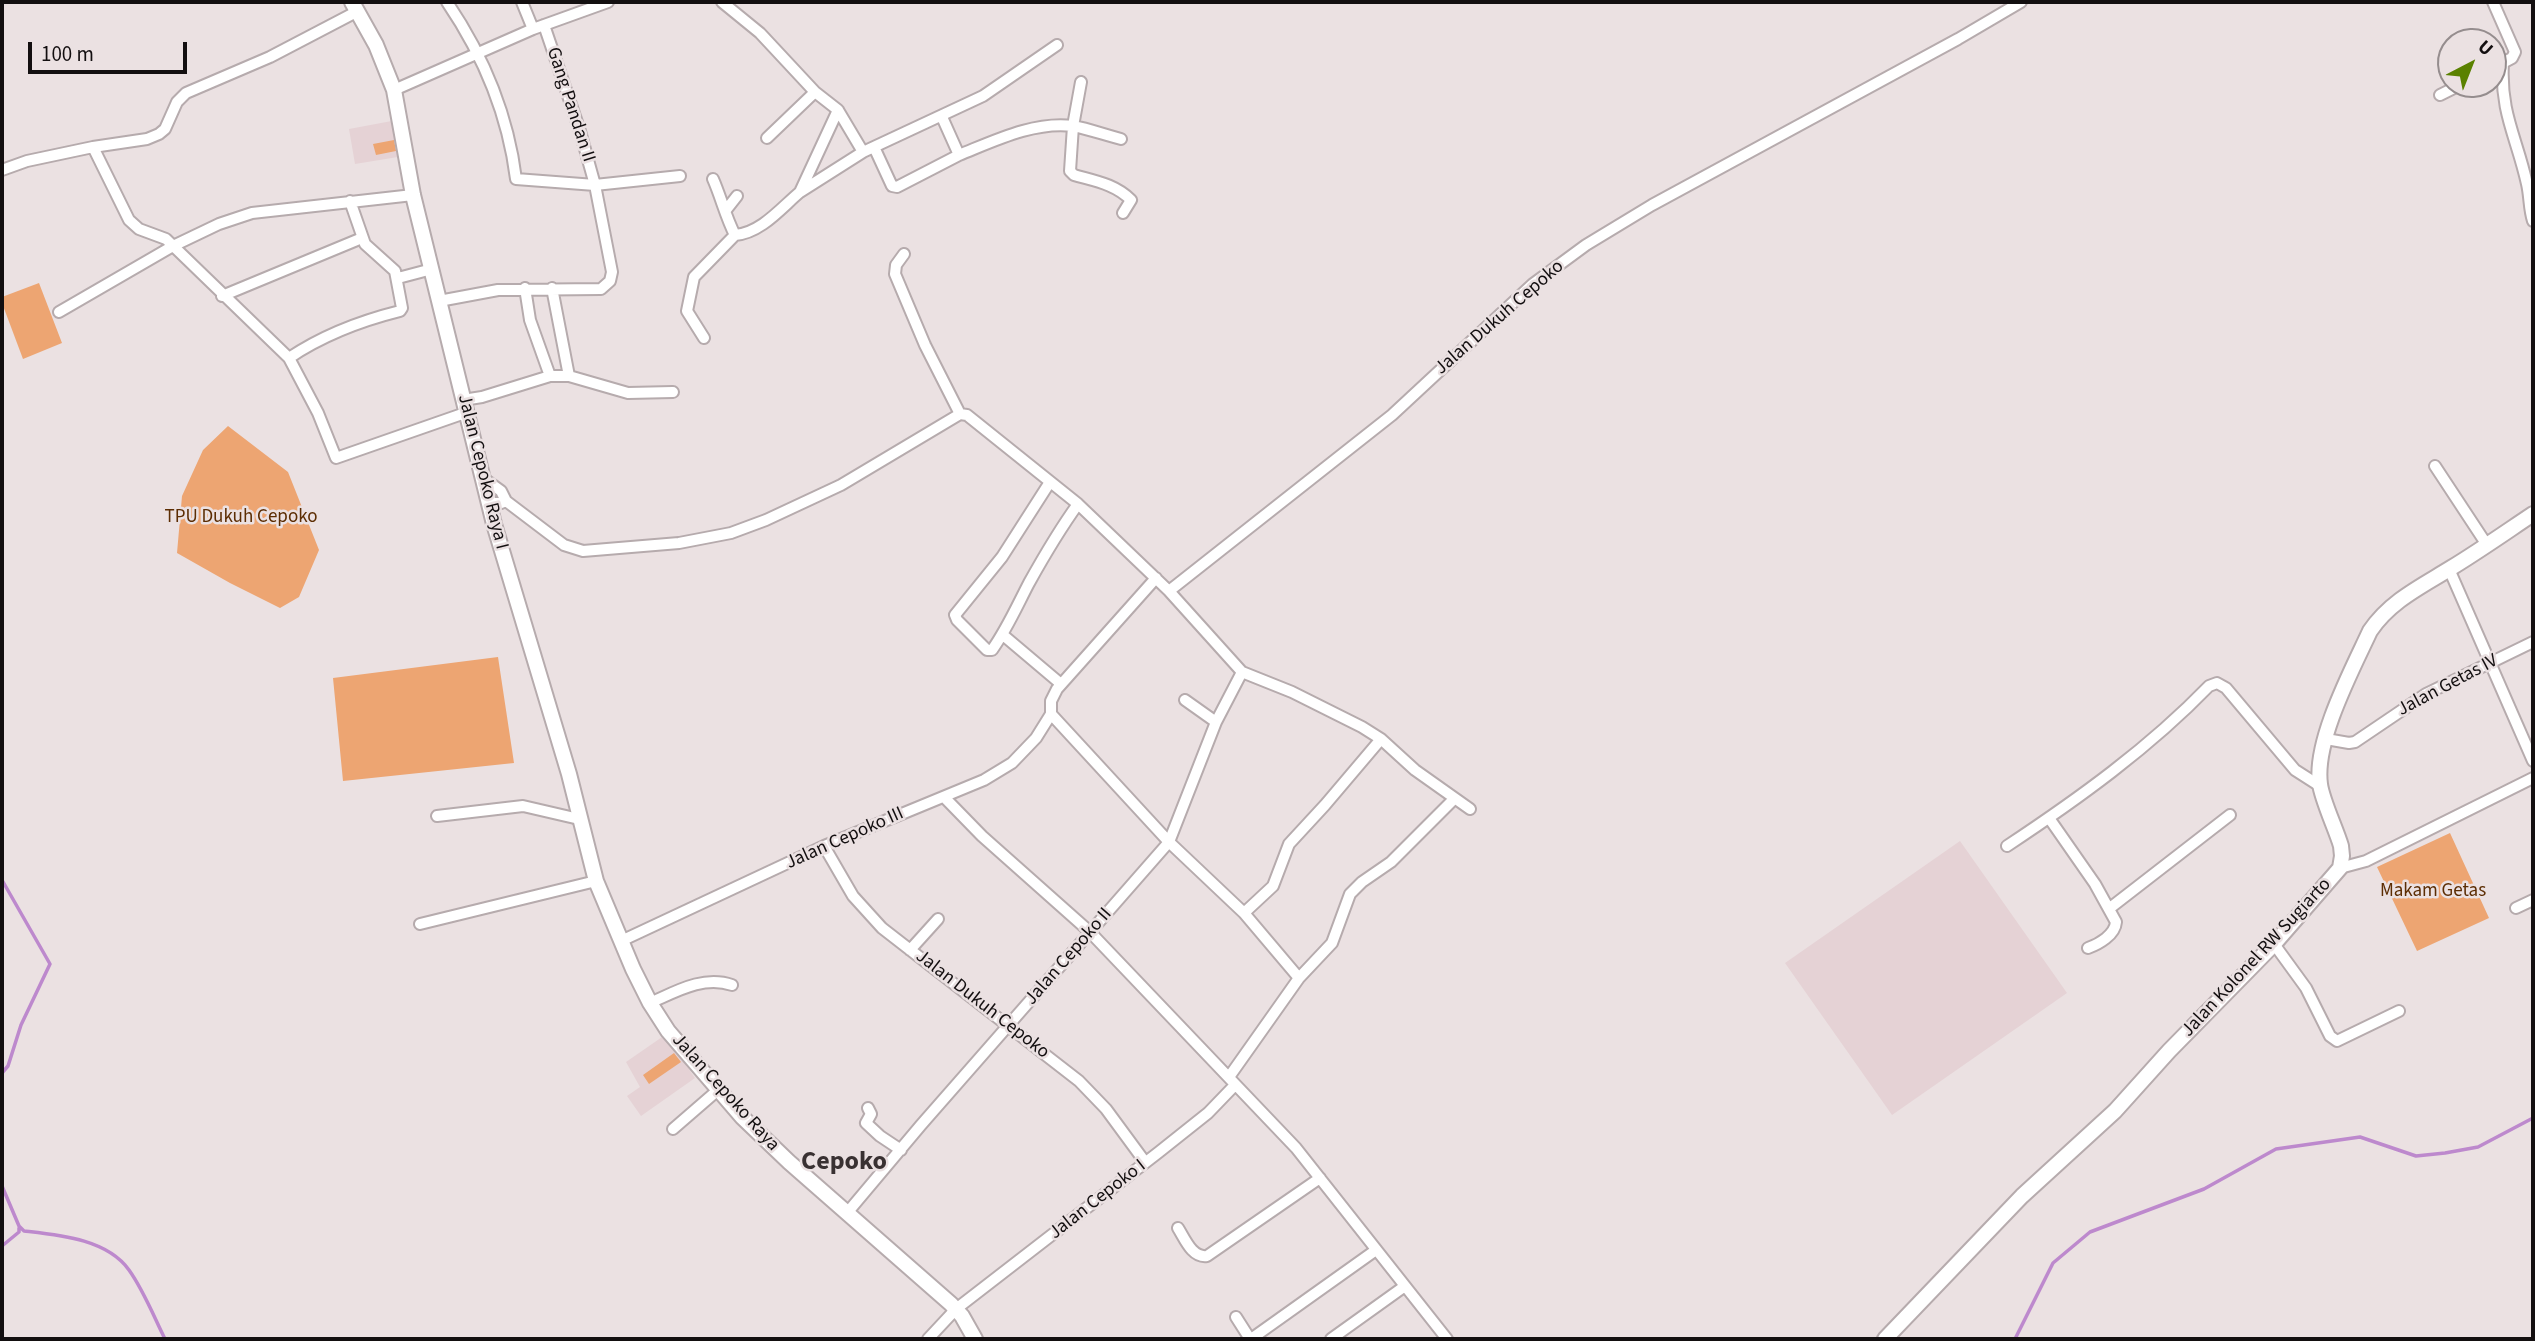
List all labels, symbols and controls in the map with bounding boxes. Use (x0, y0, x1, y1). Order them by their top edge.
scale bar (32, 28, 191, 72)
north arrow (2437, 28, 2507, 98)
text: U (2471, 34, 2499, 63)
text: 100 m (41, 39, 94, 69)
street label: Gang Pandan II (541, 45, 599, 165)
street label: Jalan Dukuh Cepoko (1431, 256, 1569, 380)
street label: Jalan Cepoko Raya I (452, 392, 512, 552)
park label: TPU Dukuh Cepoko (164, 507, 318, 529)
street label: Jalan Getas IV (2394, 650, 2502, 722)
street label: Jalan Cepoko III (783, 803, 907, 875)
street label: Jalan Kolonel RW Sugiarto (2177, 874, 2337, 1042)
park label: Makam Getas (2380, 881, 2486, 903)
street label: Jalan Cepoko II (1021, 904, 1117, 1010)
street label: Jalan Dukuh Cepoko (911, 946, 1053, 1064)
street label: Jalan Cepoko Raya (666, 1030, 784, 1156)
district label: Cepoko (801, 1147, 887, 1179)
street label: Jalan Cepoko I (1045, 1155, 1151, 1245)

